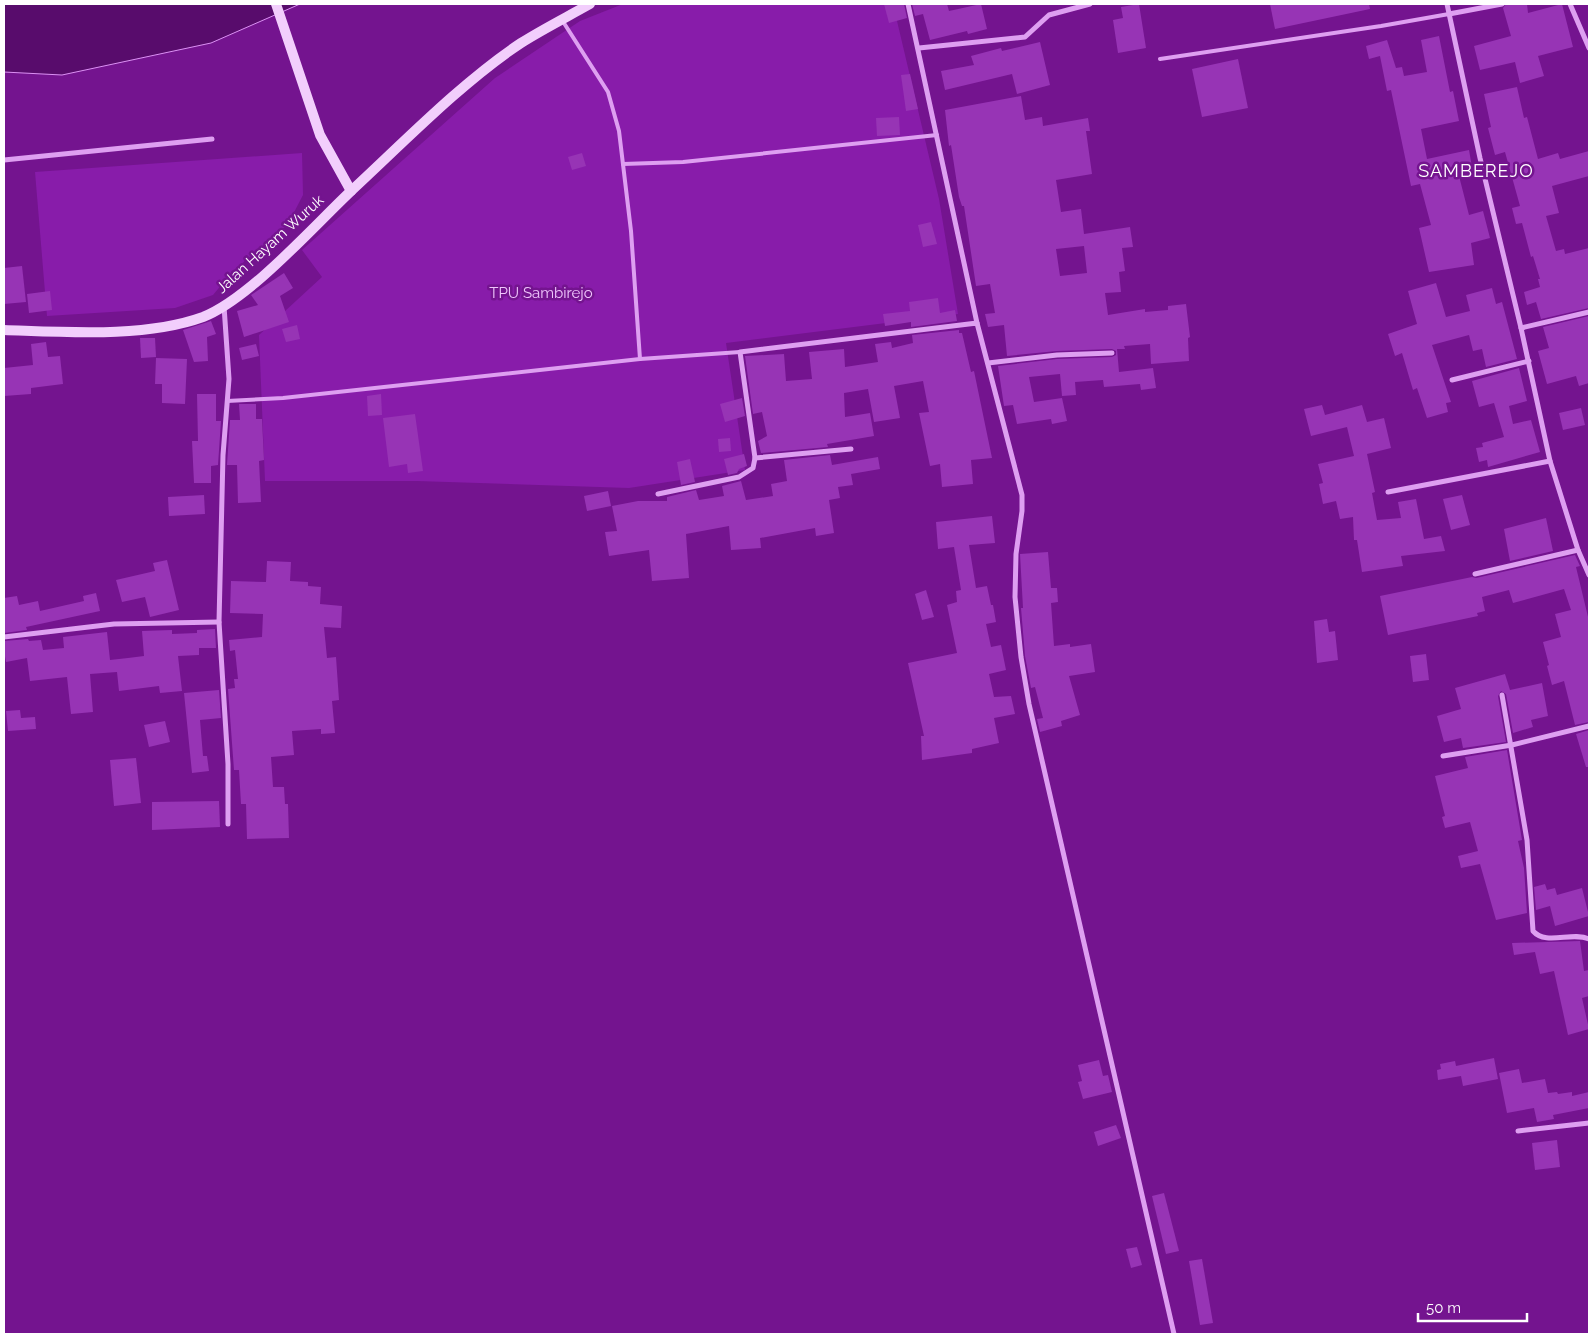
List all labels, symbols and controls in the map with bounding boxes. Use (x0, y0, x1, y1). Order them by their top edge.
district label: SAMBEREJO (1418, 160, 1534, 181)
street label: Jalan Hayam Wuruk (213, 191, 327, 297)
park label: TPU Sambirejo (489, 284, 593, 302)
scale bar (1418, 1290, 1527, 1322)
text: 50 m (1426, 1299, 1461, 1317)

